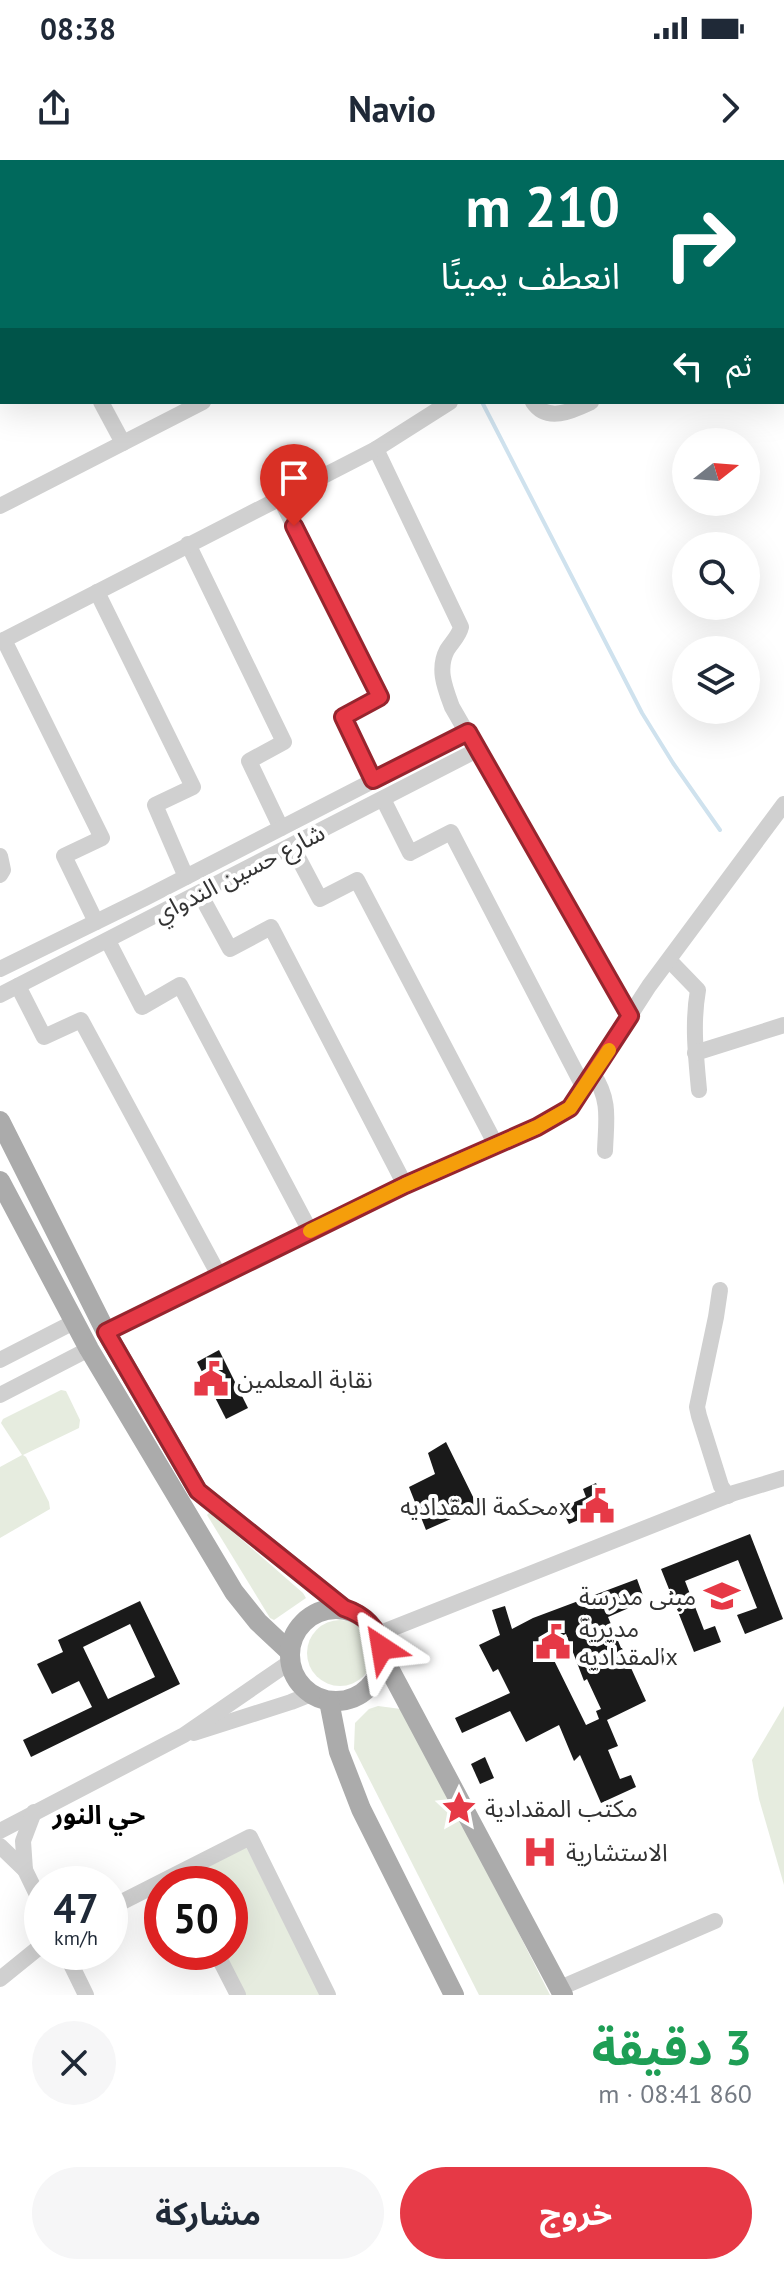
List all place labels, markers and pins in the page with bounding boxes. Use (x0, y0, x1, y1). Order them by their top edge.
pin (260, 444, 328, 526)
public building icon: نقابة المعلمين (192, 1360, 230, 1398)
place label: نقابة المعلمين (237, 1364, 373, 1395)
public building icon: محكمة المقداديهx (578, 1487, 616, 1525)
place label: محكمة المقداديهx (400, 1491, 571, 1522)
school or university icon: مبنى مدرسة (703, 1577, 741, 1615)
place label: مبنى مدرسة (579, 1581, 696, 1612)
place label: مديرية المقداديهx (579, 1613, 678, 1672)
public building icon: مديرية المقداديهx (534, 1623, 572, 1661)
place icon: مكتب المقدادية (440, 1789, 478, 1827)
place label: مكتب المقدادية (485, 1793, 638, 1824)
hospital icon: الاستشارية (521, 1833, 559, 1871)
place label: الاستشارية (566, 1837, 668, 1868)

